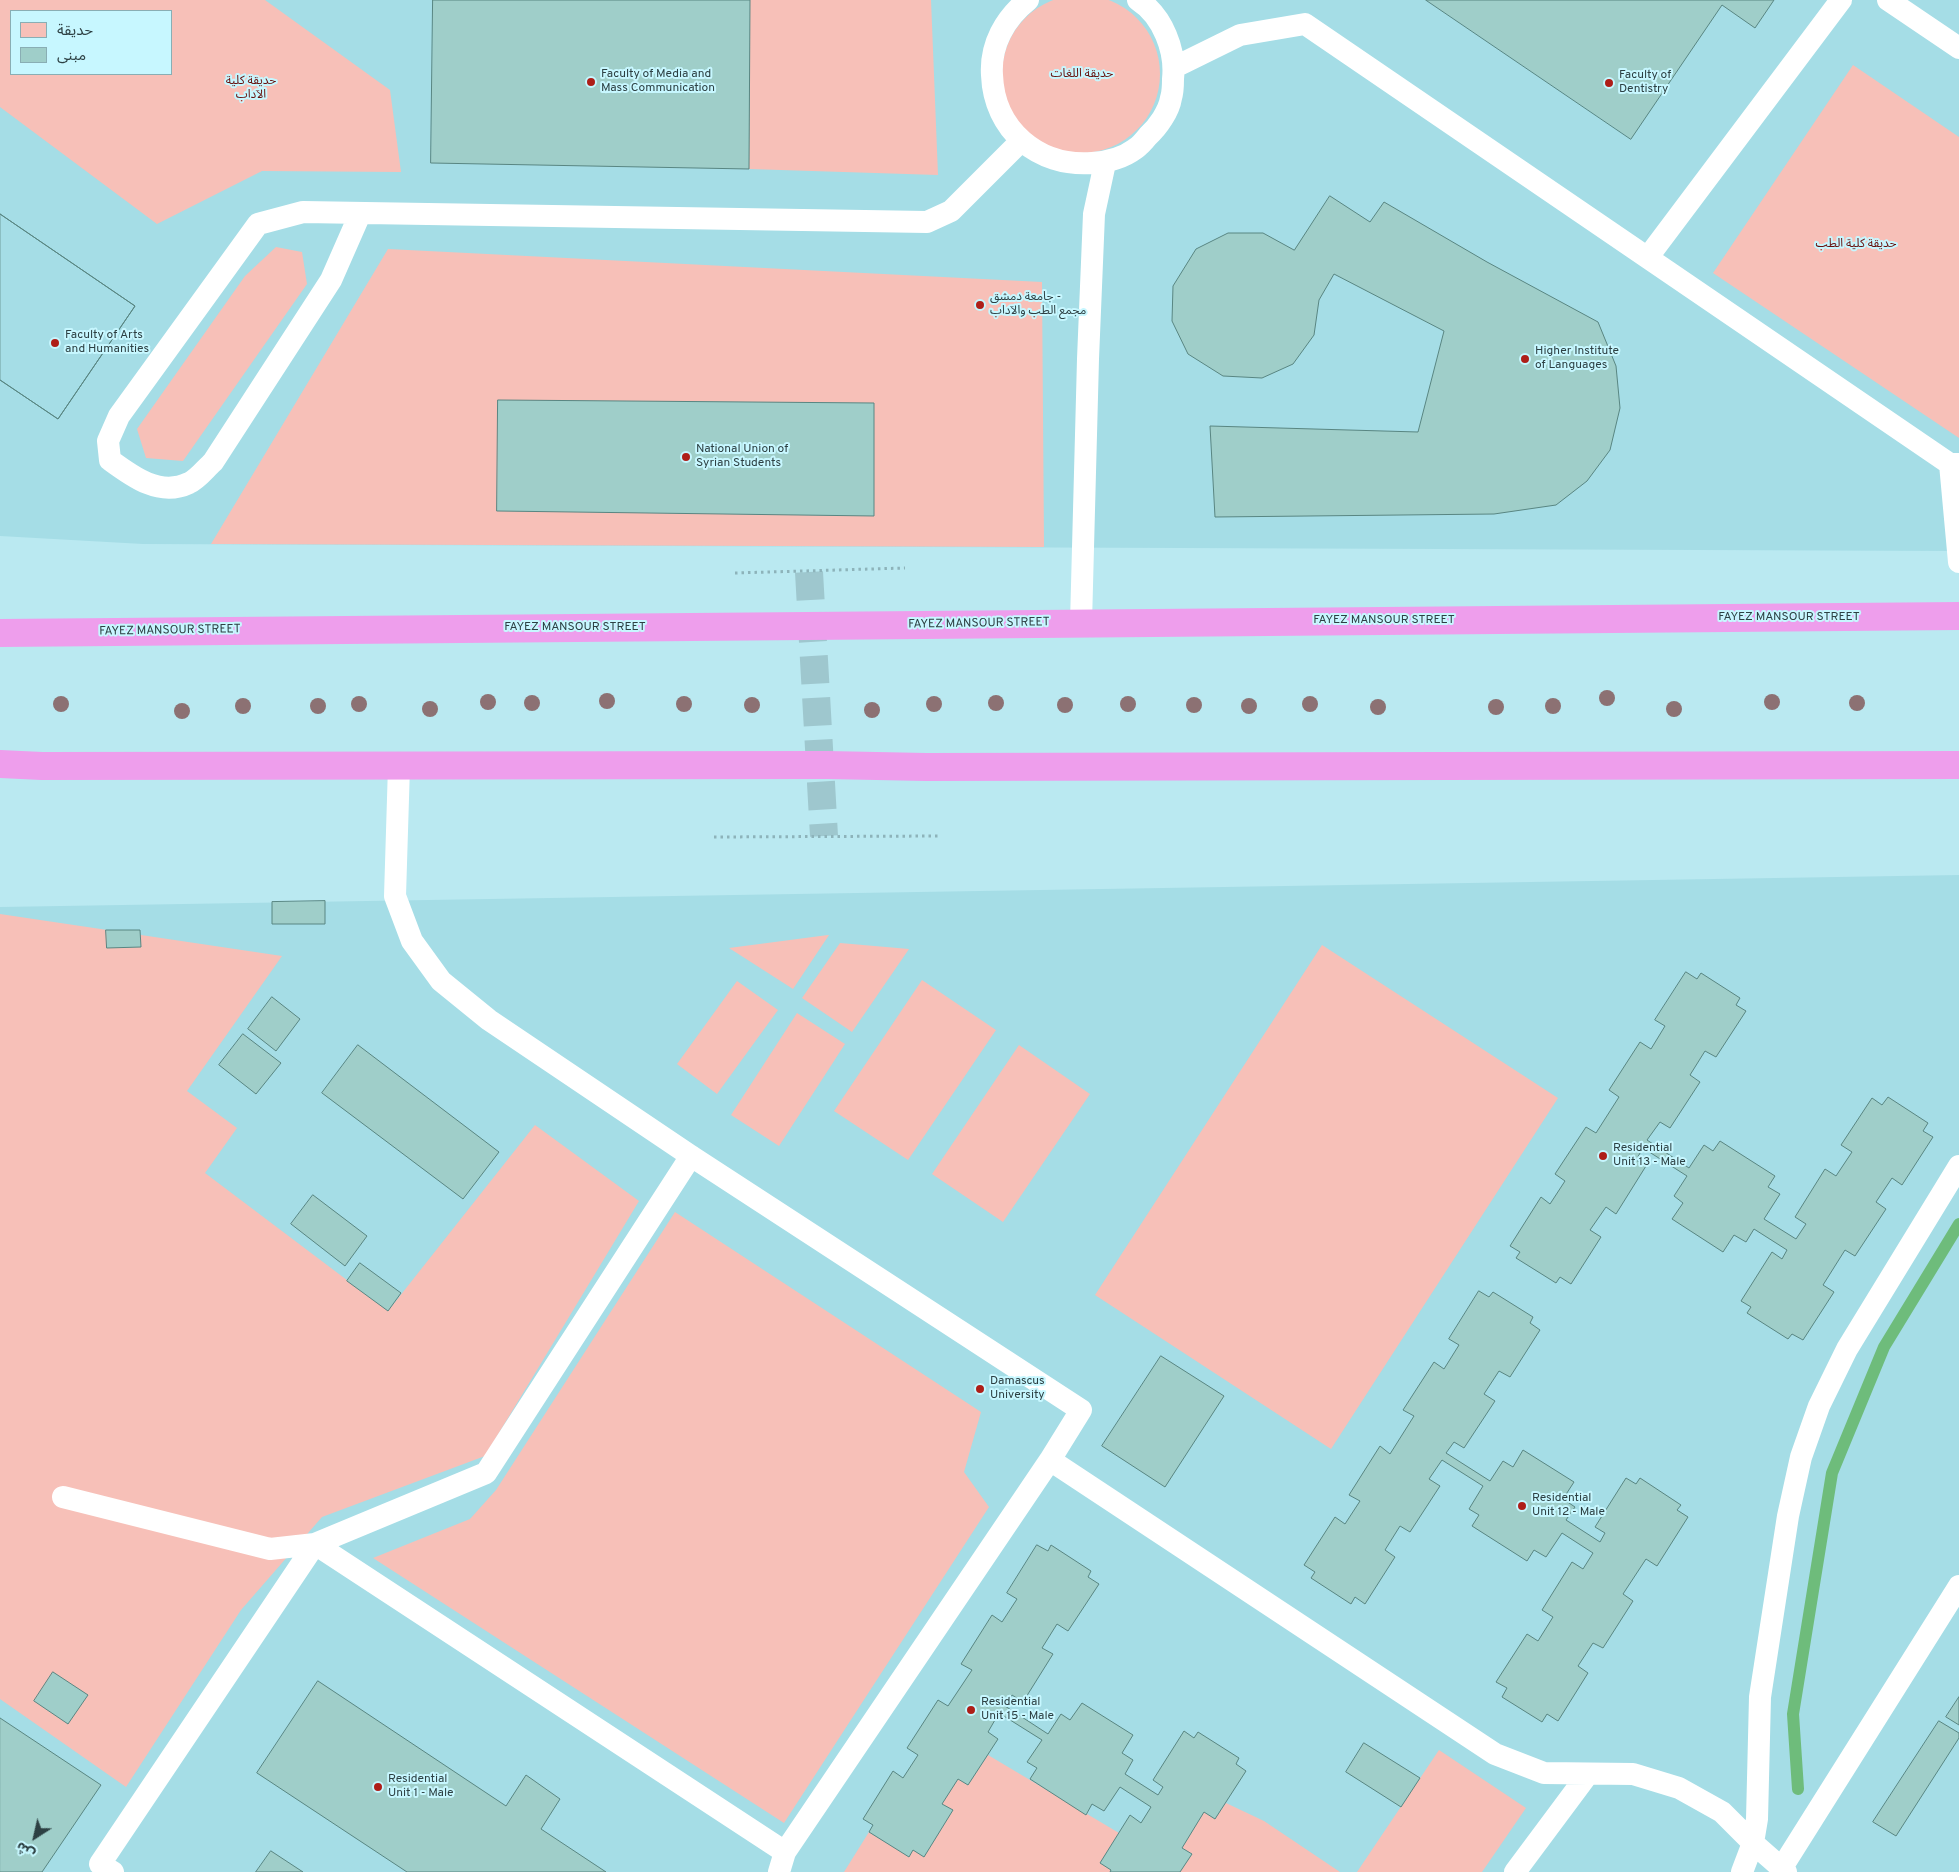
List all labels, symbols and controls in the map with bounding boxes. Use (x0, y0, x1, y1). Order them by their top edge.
legend (10, 10, 172, 75)
text: حديقة (57, 22, 93, 41)
text: مبنى (57, 47, 86, 66)
place label: Faculty of Media and Mass Communication (601, 68, 715, 96)
park label: حديقة اللغات (1051, 68, 1113, 82)
place label: Faculty of Dentistry (1619, 69, 1671, 97)
park label: حديقة كلية الآداب (226, 75, 276, 103)
marker: Faculty of Media and Mass Communication (585, 76, 597, 88)
marker: Faculty of Dentistry (1603, 77, 1615, 89)
park label: حديقة كلية الطب (1816, 238, 1896, 252)
place label: جامعة دمشق - مجمع الطب والآداب (990, 291, 1086, 319)
marker: جامعة دمشق - مجمع الطب والآداب (974, 299, 986, 311)
place label: Faculty of Arts and Humanities (65, 329, 149, 357)
marker: Faculty of Arts and Humanities (49, 337, 61, 349)
place label: Higher Institute of Languages (1535, 345, 1619, 373)
marker: Higher Institute of Languages (1519, 353, 1531, 365)
place label: National Union of Syrian Students (696, 443, 788, 471)
marker: National Union of Syrian Students (680, 451, 692, 463)
street label: FAYEZ MANSOUR STREET (1718, 611, 1860, 625)
street label: FAYEZ MANSOUR STREET (1313, 614, 1455, 628)
street label: FAYEZ MANSOUR STREET (908, 616, 1050, 632)
street label: FAYEZ MANSOUR STREET (504, 621, 646, 635)
street label: FAYEZ MANSOUR STREET (99, 623, 241, 639)
place label: Residential Unit 13 - Male (1613, 1142, 1686, 1170)
marker: Residential Unit 13 - Male (1597, 1150, 1609, 1162)
place label: Damascus University (990, 1375, 1045, 1403)
marker: Damascus University (974, 1383, 986, 1395)
place label: Residential Unit 12 - Male (1532, 1492, 1605, 1520)
marker: Residential Unit 12 - Male (1516, 1500, 1528, 1512)
place label: Residential Unit 15 - Male (981, 1696, 1054, 1724)
marker: Residential Unit 15 - Male (965, 1704, 977, 1716)
place label: Residential Unit 1 - Male (388, 1773, 454, 1801)
marker: Residential Unit 1 - Male (372, 1781, 384, 1793)
north arrow (10, 1812, 60, 1862)
text: ش (13, 1837, 39, 1862)

